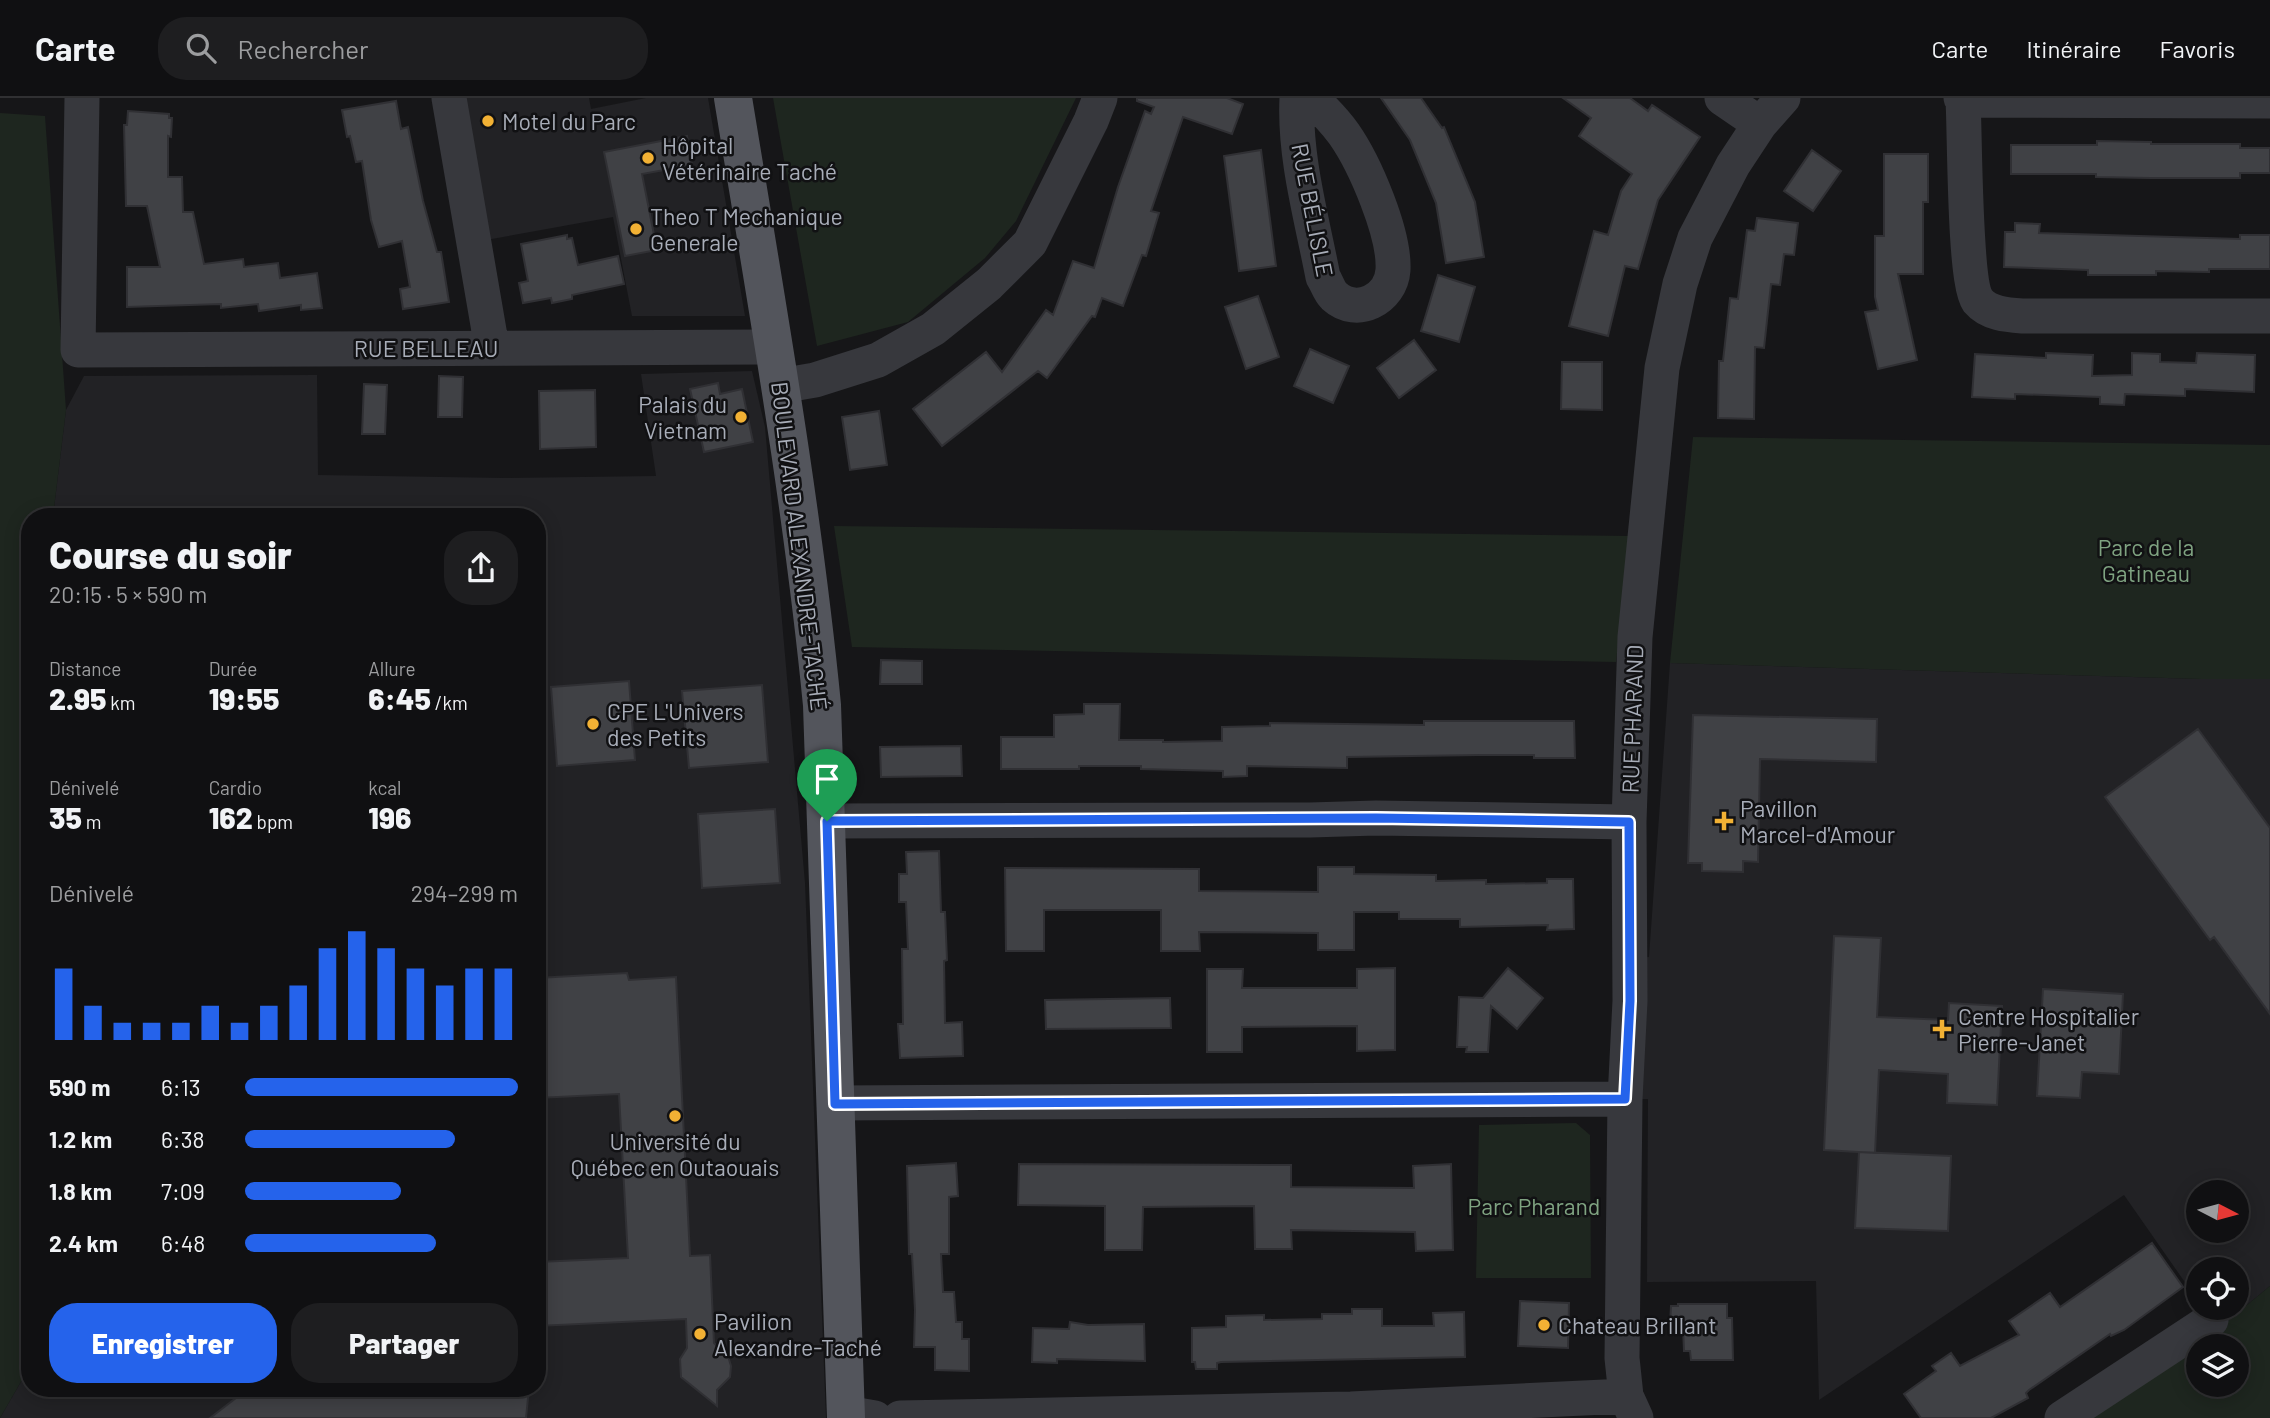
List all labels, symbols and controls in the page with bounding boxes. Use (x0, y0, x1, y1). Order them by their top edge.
search box (158, 17, 648, 80)
text: Carte (35, 28, 116, 68)
icon: search (182, 29, 220, 67)
text: Rechercher (238, 33, 368, 64)
text: Carte (1932, 34, 1988, 63)
text: Itinéraire (2026, 34, 2122, 63)
text: Favoris (2160, 34, 2235, 63)
place label: Motel du Parc (502, 107, 636, 135)
marker: Motel du Parc (480, 113, 496, 129)
place label: Hôpital Vétérinaire Taché (662, 131, 837, 185)
street label: RUE BÉLISLE (1286, 141, 1340, 279)
marker: Hôpital Vétérinaire Taché (640, 150, 656, 166)
place label: Theo T Mechanique Generale (650, 202, 843, 256)
marker: Theo T Mechanique Generale (628, 221, 644, 237)
street label: RUE BELLEAU (354, 334, 498, 362)
street label: BOULEVARD ALEXANDRE-TACHÉ (766, 380, 834, 712)
place label: Palais du Vietnam (638, 390, 727, 444)
marker: Palais du Vietnam (733, 409, 749, 425)
text: Course du soir (49, 531, 292, 577)
button: share (444, 531, 518, 605)
park label: Parc de la Gatineau (2098, 533, 2194, 587)
text: 20:15 · 5 × 590 m (49, 580, 207, 608)
street label: RUE PHARAND (1615, 644, 1649, 794)
text: Distance (49, 657, 121, 680)
text: Durée (209, 657, 257, 680)
text: Allure (368, 657, 416, 680)
text: 2.95 (49, 680, 106, 716)
text: 19:55 (209, 680, 279, 716)
text: 6:45 (368, 680, 431, 716)
text: km (106, 691, 136, 714)
text: /km (431, 691, 468, 714)
place label: CPE L'Univers des Petits (607, 697, 744, 751)
marker: CPE L'Univers des Petits (585, 716, 601, 732)
pin (797, 749, 857, 821)
icon: arrive (808, 760, 846, 798)
text: Dénivelé (49, 776, 119, 799)
text: Cardio (209, 776, 262, 799)
text: kcal (368, 776, 401, 799)
place label: Pavillon Marcel-d'Amour (1740, 794, 1896, 848)
text: 35 (49, 799, 82, 835)
text: 162 (209, 799, 253, 835)
text: 196 (368, 799, 411, 835)
text: m (82, 810, 101, 833)
text: bpm (253, 810, 293, 833)
marker: Pavillon Marcel-d'Amour (1714, 811, 1734, 831)
text: Dénivelé (49, 879, 134, 907)
text: 294–299 m (411, 879, 518, 907)
place label: Centre Hospitalier Pierre-Janet (1958, 1002, 2140, 1056)
marker: Centre Hospitalier Pierre-Janet (1932, 1019, 1952, 1039)
text: 590 m (49, 1073, 111, 1101)
text: 6:13 (161, 1073, 201, 1101)
marker: Université du Québec en Outaouais (667, 1108, 683, 1124)
text: 1.2 km (49, 1125, 112, 1153)
text: 6:38 (161, 1125, 204, 1153)
place label: Université du Québec en Outaouais (571, 1127, 779, 1181)
text: 1.8 km (49, 1177, 112, 1205)
text: 7:09 (161, 1177, 205, 1205)
north arrow (2186, 1180, 2249, 1242)
map controls (2186, 1180, 2249, 1397)
park label: Parc Pharand (1468, 1192, 1600, 1220)
text: 2.4 km (49, 1229, 118, 1257)
text: 6:48 (161, 1229, 205, 1257)
button: locate (2186, 1257, 2249, 1320)
button: Enregistrer (49, 1303, 277, 1383)
button: Partager (291, 1303, 518, 1383)
place label: Pavilion Alexandre-Taché (714, 1307, 882, 1361)
place label: Chateau Brillant (1558, 1311, 1717, 1339)
marker: Chateau Brillant (1536, 1317, 1552, 1333)
marker: Pavilion Alexandre-Taché (692, 1326, 708, 1342)
button: layers (2186, 1334, 2249, 1397)

